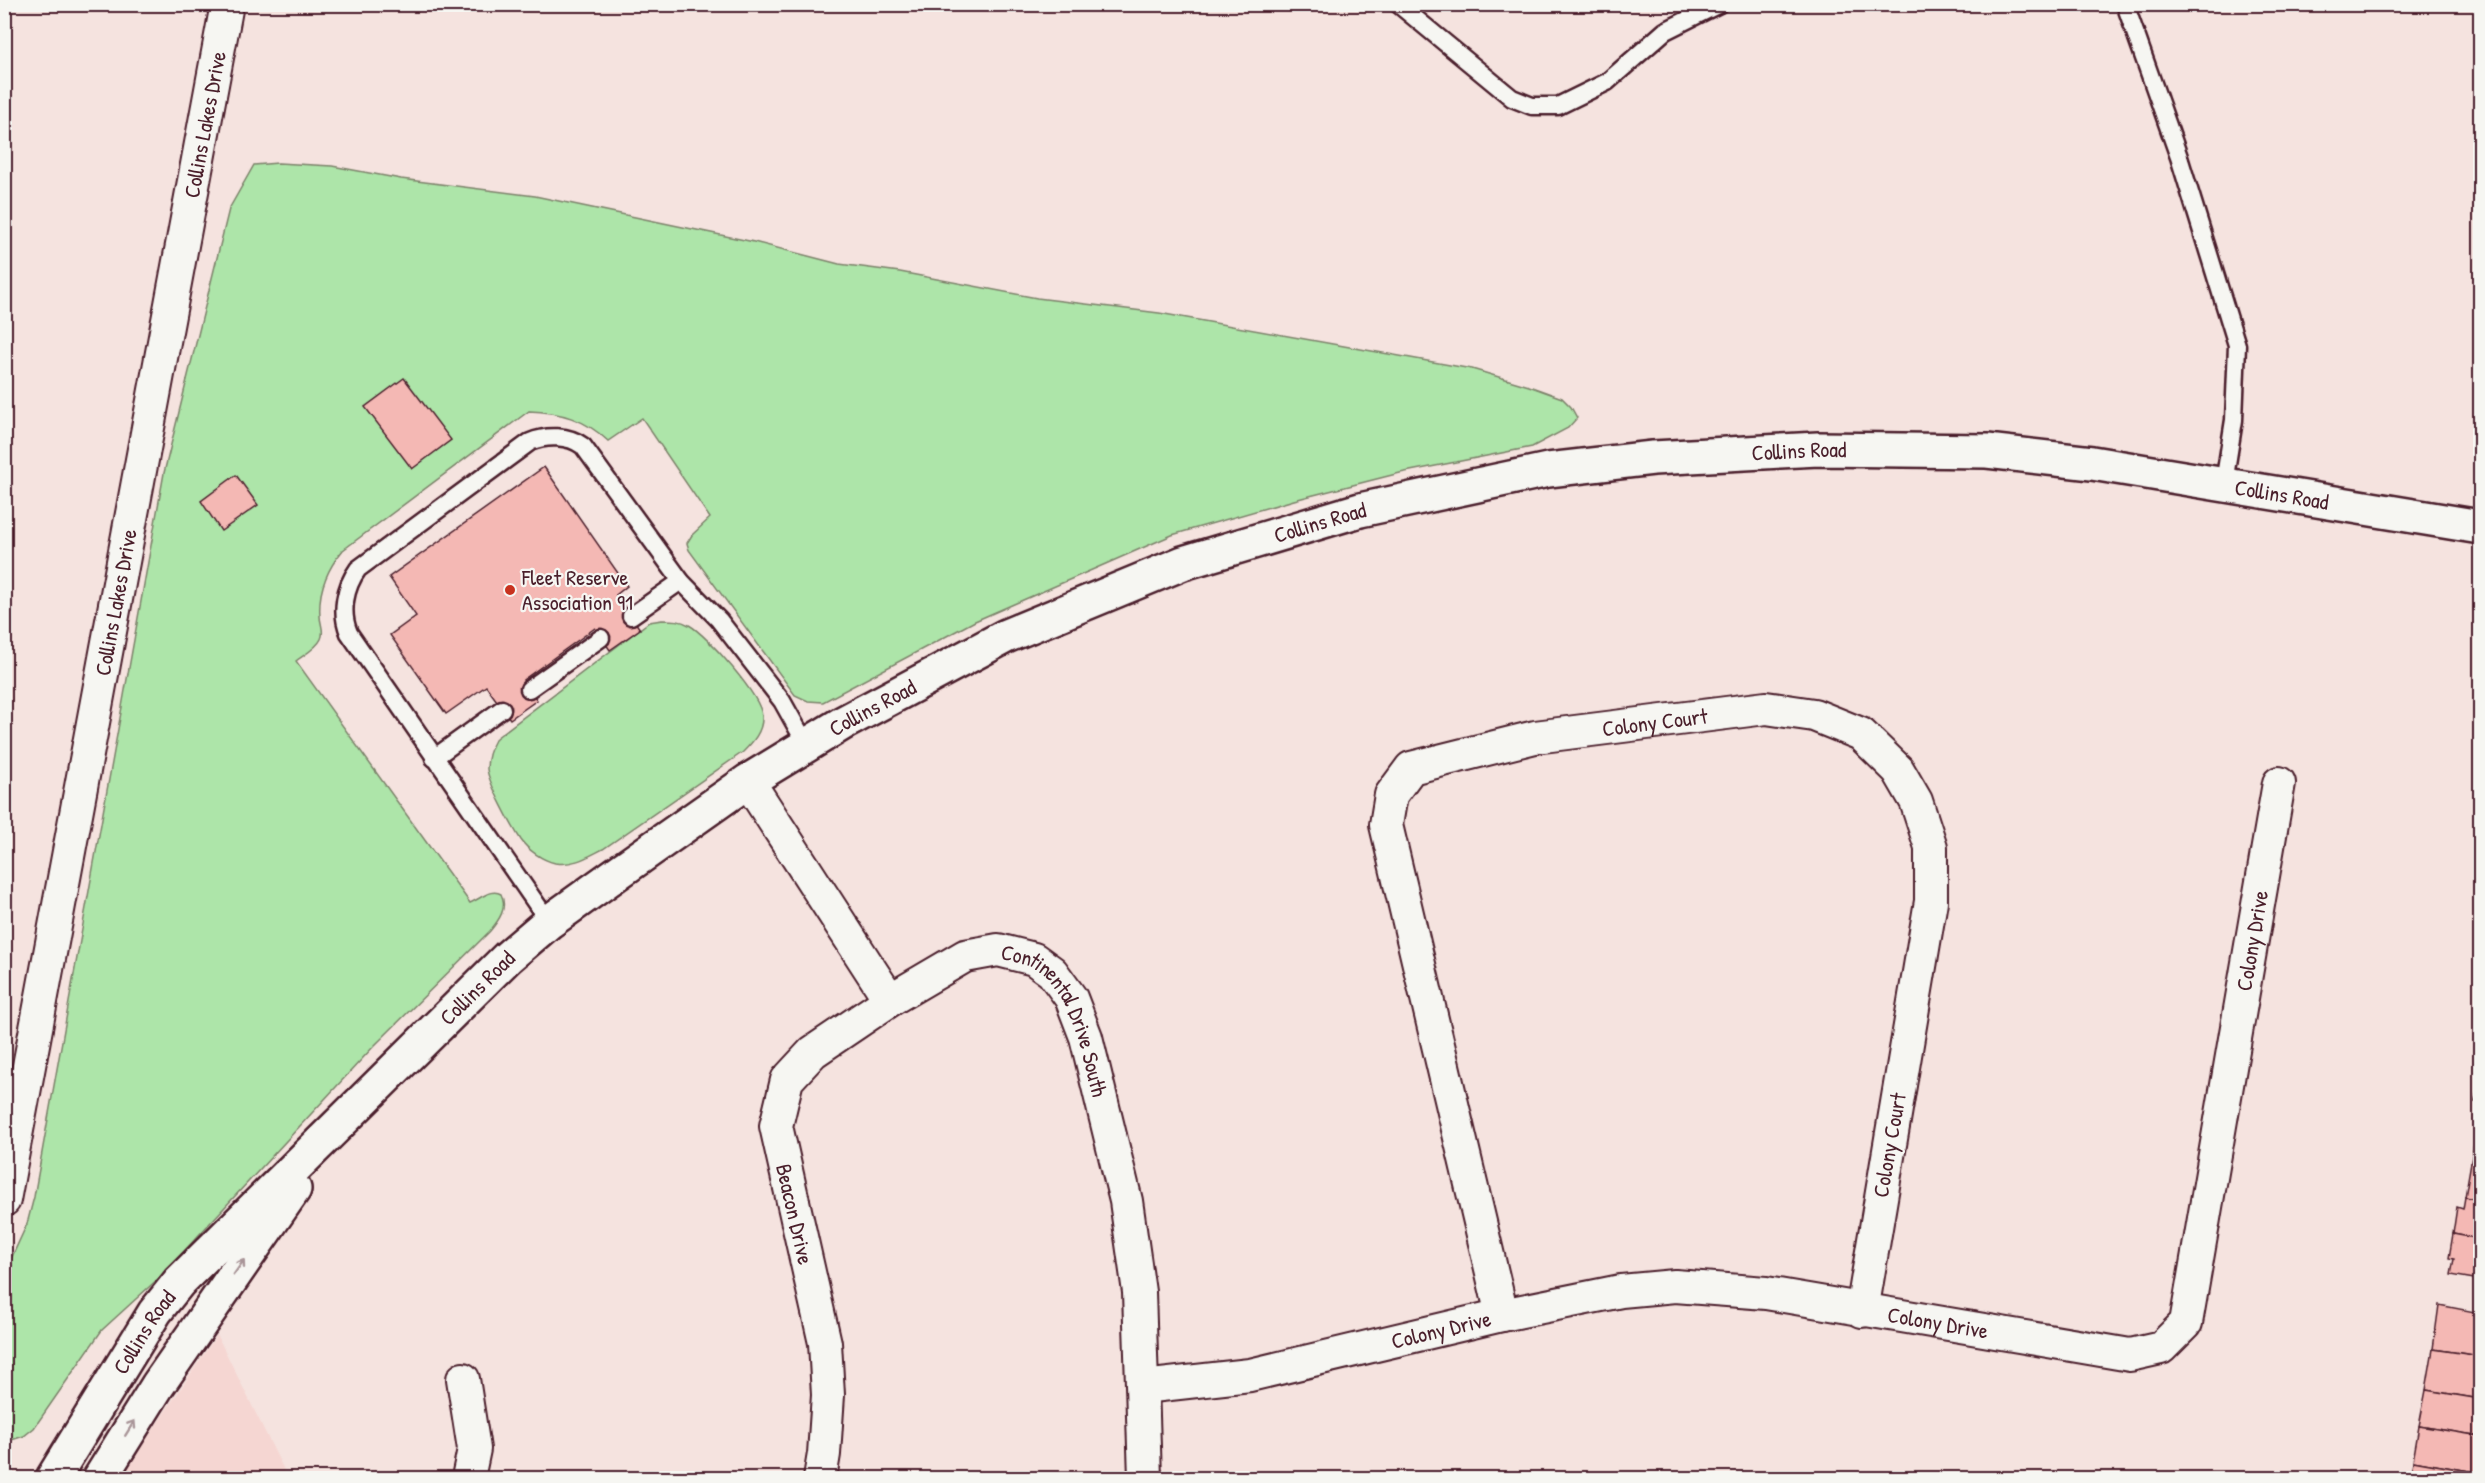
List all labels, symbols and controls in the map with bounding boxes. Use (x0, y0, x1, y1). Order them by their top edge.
street label: Collins Lakes Drive (176, 49, 233, 200)
street label: Collins Road (1751, 434, 1847, 468)
street label: Collins Road (2233, 472, 2331, 517)
street label: Collins Road (1270, 494, 1369, 550)
street label: Collins Lakes Drive (87, 526, 144, 678)
place label: Fleet Reserve Association 91 (521, 562, 633, 617)
marker: Fleet Reserve Association 91 (503, 583, 517, 597)
street label: Collins Road (823, 672, 922, 743)
street label: Colony Court (1600, 700, 1709, 743)
street label: Colony Drive (2228, 888, 2275, 993)
street label: Continental Drive South (998, 936, 1115, 1100)
street label: Collins Road (433, 943, 522, 1032)
street label: Colony Court (1865, 1090, 1913, 1200)
street label: Beacon Drive (769, 1161, 821, 1267)
one-way arrow (233, 1259, 245, 1276)
street label: Collins Road (105, 1283, 182, 1380)
street label: Colony Drive (1885, 1299, 1991, 1346)
street label: Colony Drive (1388, 1303, 1494, 1356)
one-way arrow (124, 1420, 136, 1437)

